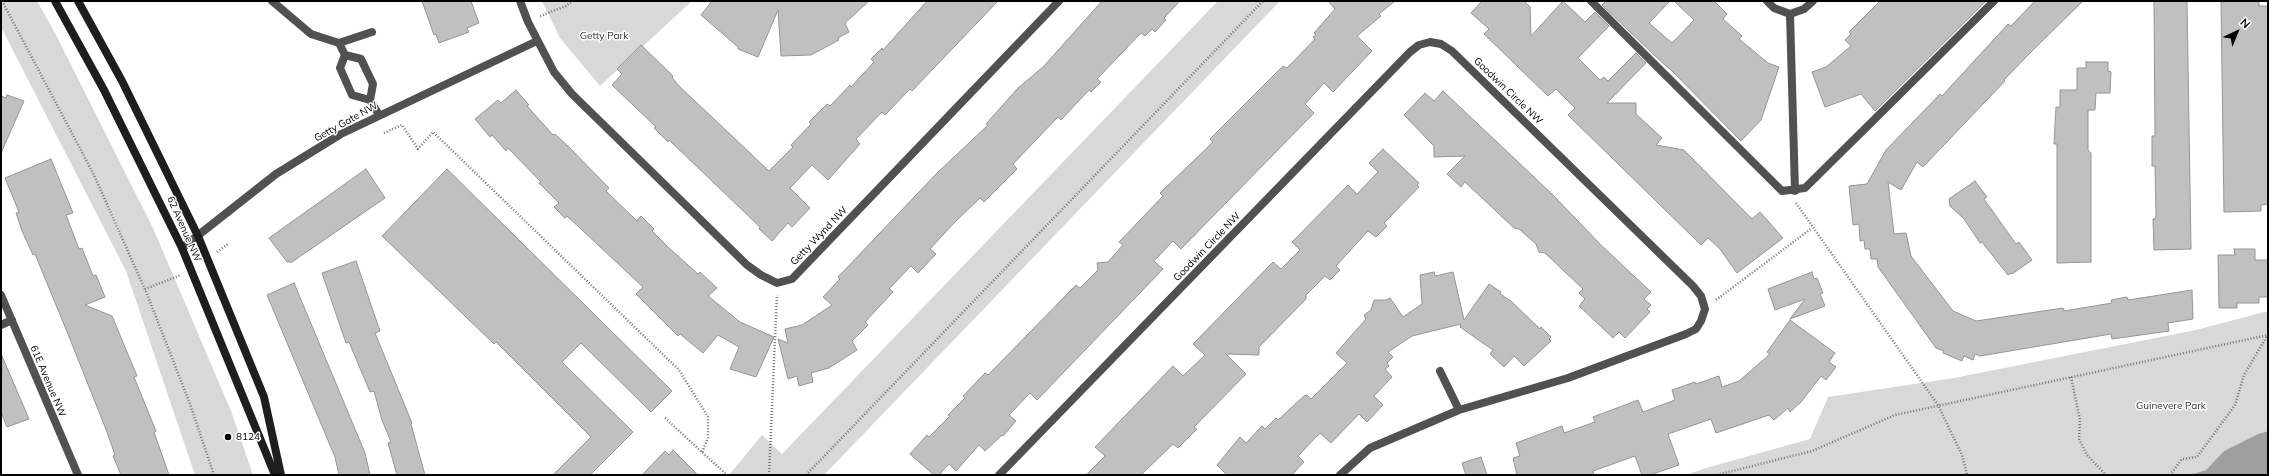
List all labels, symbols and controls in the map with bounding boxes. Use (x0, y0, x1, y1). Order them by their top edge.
north arrow (2217, 12, 2257, 52)
text: N (2237, 15, 2253, 31)
park label: Getty Park (580, 30, 628, 42)
street label: Goodwin Circle NW (1471, 55, 1545, 127)
street label: Getty Gate NW (312, 100, 380, 144)
street label: 62 Avenue NW (164, 194, 204, 264)
street label: Getty Wynd NW (788, 204, 850, 268)
street label: Goodwin Circle NW (1171, 210, 1243, 284)
street label: 61E Avenue NW (28, 343, 68, 419)
park label: Guinevere Park (2136, 400, 2206, 412)
place label: 8124 (236, 431, 260, 443)
marker: 8124 (223, 432, 233, 442)

